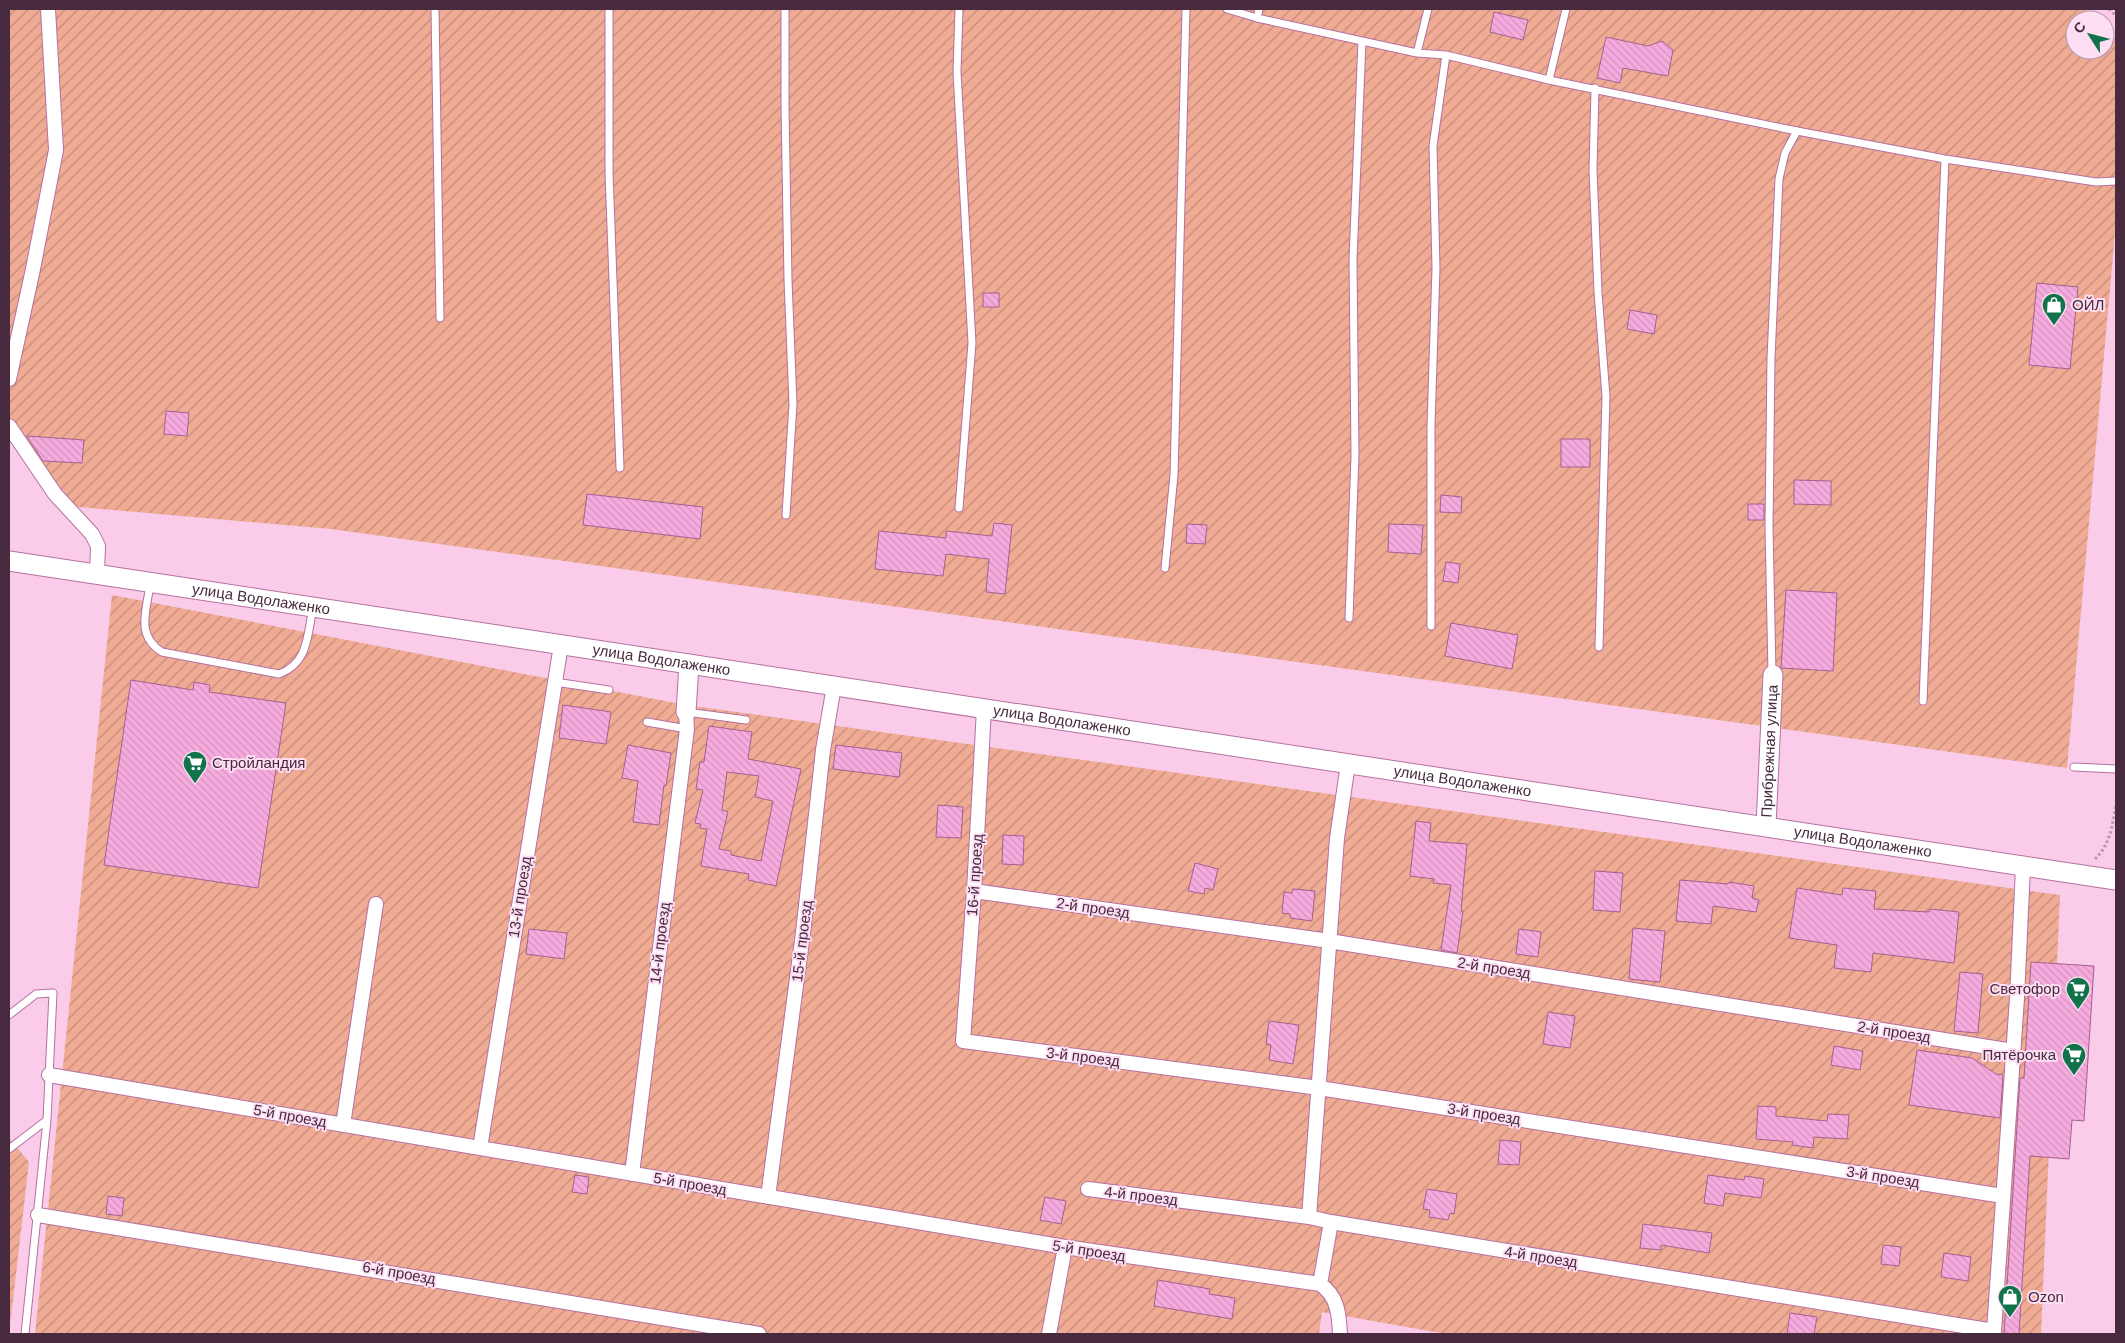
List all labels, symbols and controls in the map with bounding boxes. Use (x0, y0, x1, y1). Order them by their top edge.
north arrow (2065, 10, 2115, 60)
text: С (2070, 19, 2089, 36)
shop icon: ОЙЛ (2041, 292, 2067, 326)
place label: ОЙЛ (2072, 296, 2104, 313)
street label: улица Водолаженко (191, 580, 331, 617)
street label: улица Водолаженко (592, 640, 732, 678)
street label: Прибрежная улица (1757, 684, 1781, 818)
street label: улица Водолаженко (992, 701, 1132, 739)
supermarket icon: Стройландия (182, 750, 208, 784)
place label: Стройландия (212, 754, 305, 771)
street label: улица Водолаженко (1392, 762, 1533, 799)
street label: улица Водолаженко (1793, 822, 1933, 860)
street label: 16-й проезд (963, 833, 986, 917)
street label: 13-й проезд (505, 855, 534, 939)
street label: 2-й проезд (1055, 894, 1131, 921)
street label: 15-й проезд (788, 899, 815, 983)
street label: 14-й проезд (646, 901, 673, 985)
street label: 2-й проезд (1456, 953, 1532, 982)
supermarket icon: Светофор (2065, 976, 2091, 1010)
place label: Светофор (1989, 980, 2060, 997)
street label: 2-й проезд (1856, 1017, 1932, 1046)
supermarket icon: Пятёрочка (2061, 1042, 2087, 1076)
street label: 3-й проезд (1045, 1044, 1121, 1069)
place label: Пятёрочка (1982, 1046, 2057, 1063)
street label: 3-й проезд (1446, 1099, 1522, 1128)
street label: 5-й проезд (252, 1101, 328, 1130)
street label: 3-й проезд (1845, 1162, 1921, 1191)
street label: 5-й проезд (652, 1169, 728, 1198)
street label: 4-й проезд (1103, 1183, 1179, 1208)
street label: 5-й проезд (1051, 1236, 1127, 1265)
street label: 4-й проезд (1503, 1242, 1579, 1271)
street label: 6-й проезд (361, 1258, 437, 1287)
shop icon: Ozon (1997, 1284, 2023, 1318)
place label: Ozon (2028, 1288, 2064, 1305)

